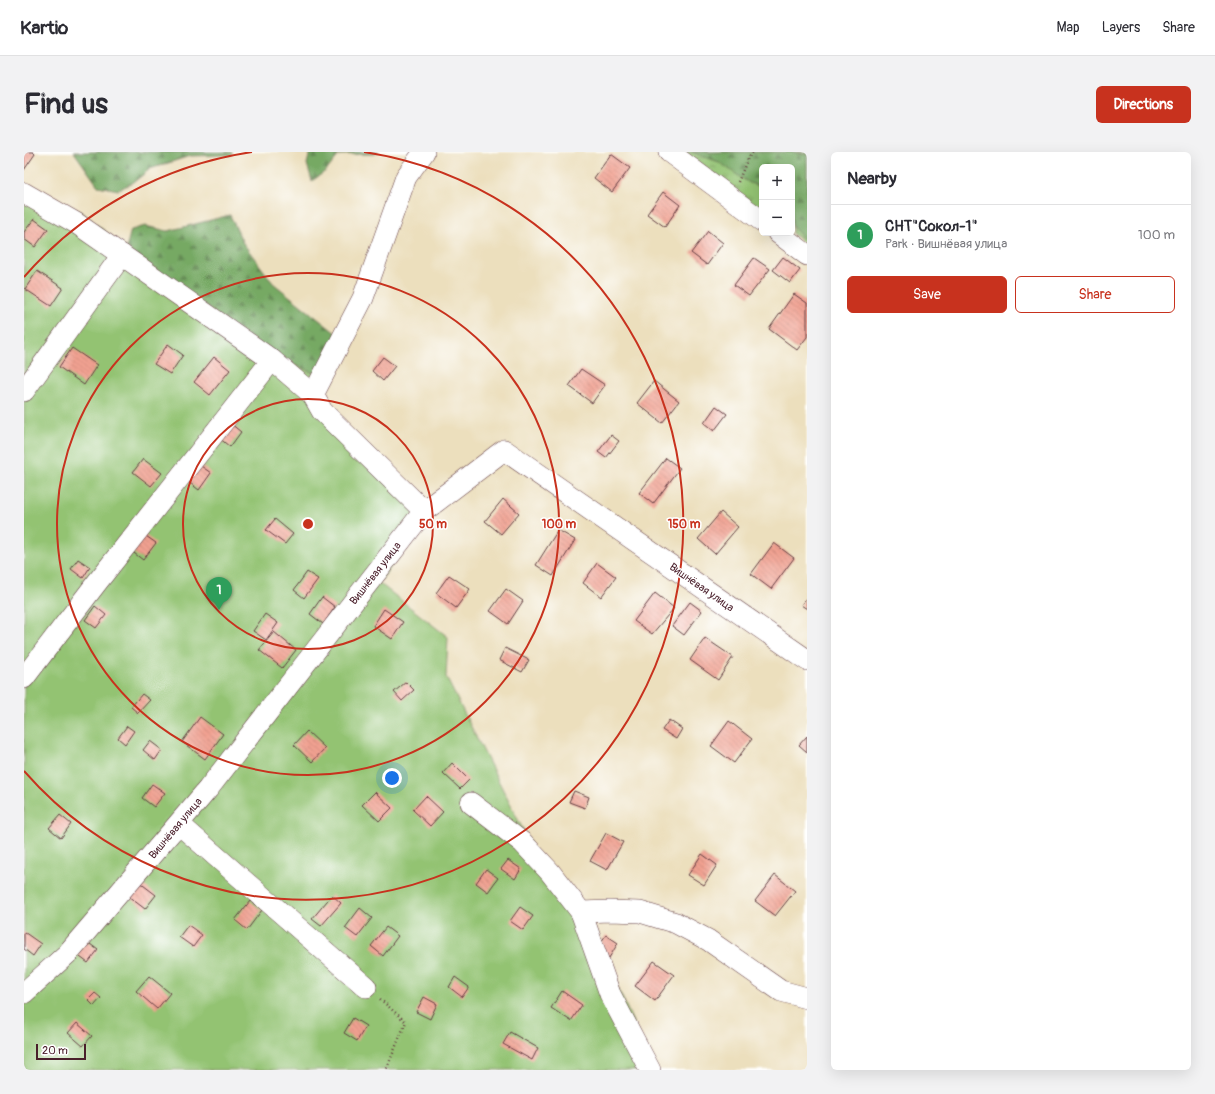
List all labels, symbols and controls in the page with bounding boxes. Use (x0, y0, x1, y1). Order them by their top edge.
text: Kartio (20, 16, 68, 40)
text: Map (1057, 19, 1080, 36)
text: Layers (1102, 19, 1140, 36)
text: Share (1162, 19, 1195, 36)
button: Directions (1096, 86, 1191, 123)
text: Find us (24, 87, 108, 122)
map controls (759, 164, 795, 236)
button: + (759, 164, 795, 200)
text: Nearby (847, 168, 896, 189)
button: − (759, 200, 795, 236)
text: СНТ"Сокол-1" (885, 217, 978, 236)
text: 1 (857, 227, 863, 243)
text: 100 m (1138, 227, 1175, 243)
text: Park · Вишнёвая улица (885, 236, 1007, 252)
button: Save (847, 276, 1007, 313)
button: Share (1015, 276, 1175, 313)
centre of rings (301, 517, 315, 531)
text: 50 m (419, 517, 447, 532)
text: 100 m (542, 517, 577, 532)
text: 150 m (668, 517, 701, 532)
street label: Вишнёвая улица (347, 539, 404, 607)
street label: Вишнёвая улица (667, 560, 736, 614)
pin: 1 (206, 577, 232, 610)
your location (382, 768, 402, 788)
street label: Вишнёвая улица (146, 795, 205, 862)
scale bar (36, 1042, 86, 1061)
text: 20 m (42, 1044, 68, 1057)

